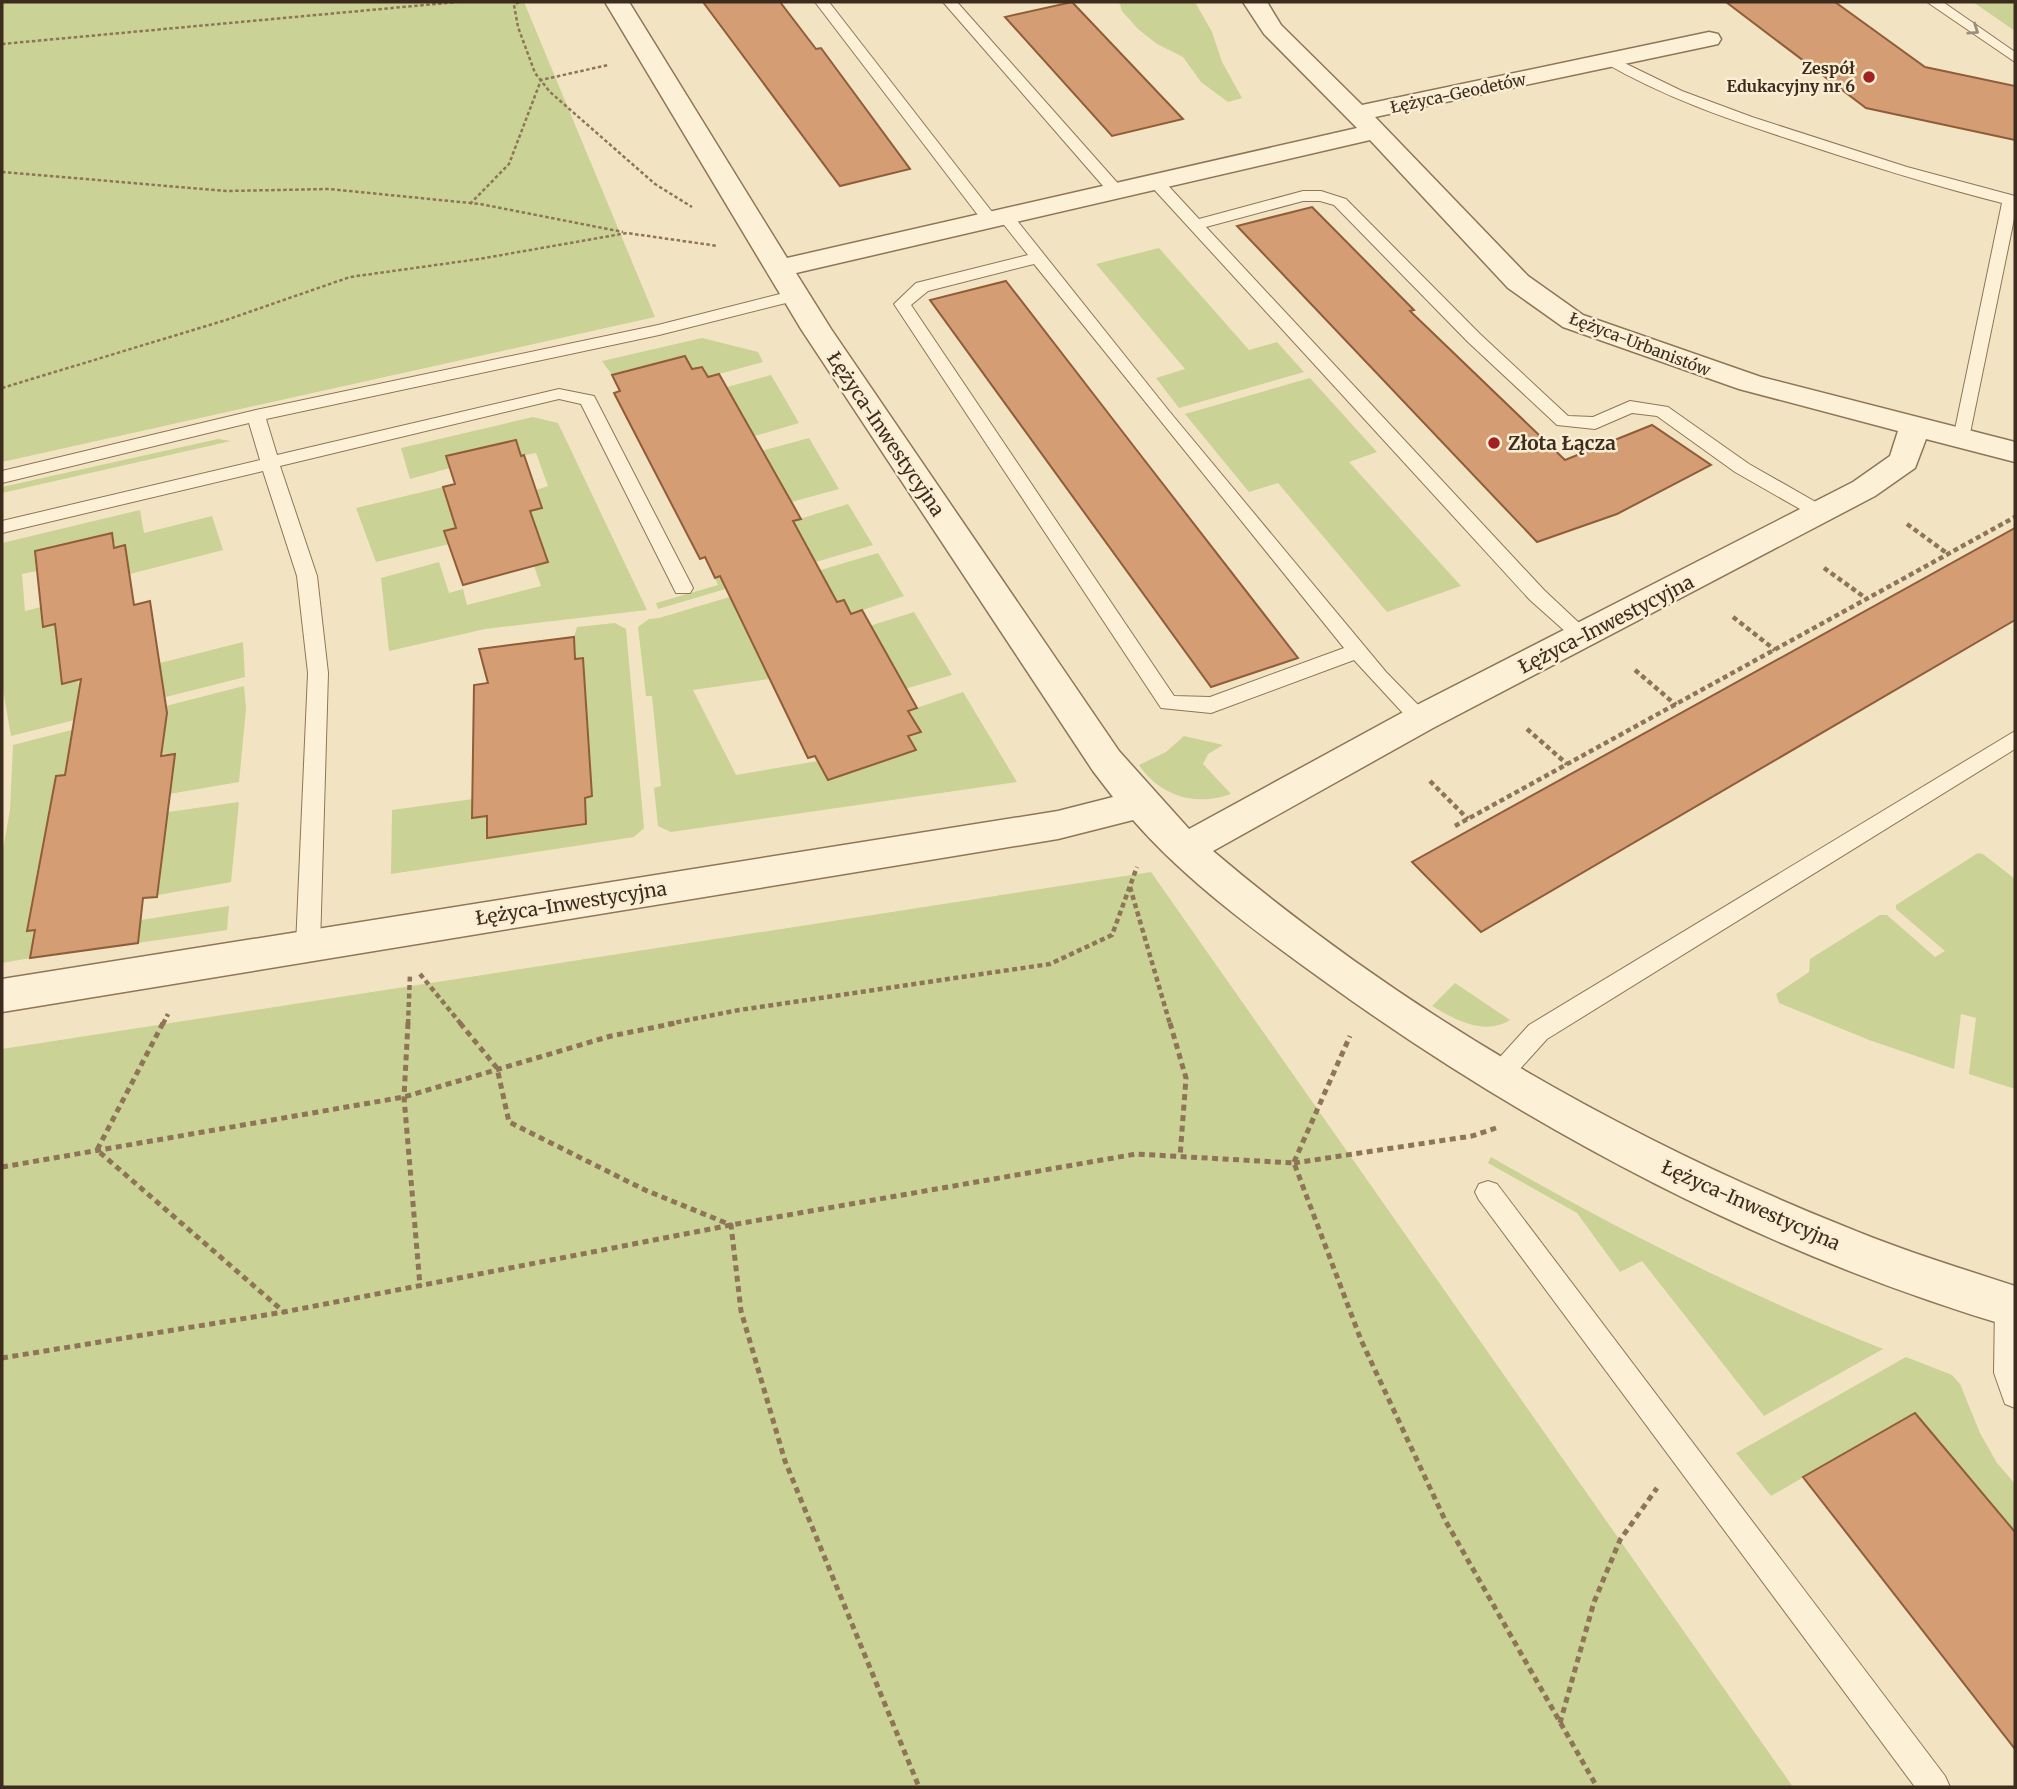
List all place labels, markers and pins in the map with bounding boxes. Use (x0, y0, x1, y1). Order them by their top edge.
place label: Zespół Edukacyjny nr 6 (1726, 58, 1855, 96)
marker: Zespół Edukacyjny nr 6 (1861, 69, 1877, 85)
place label: Złota Łącza (1508, 431, 1616, 455)
marker: Złota Łącza (1486, 435, 1502, 451)

